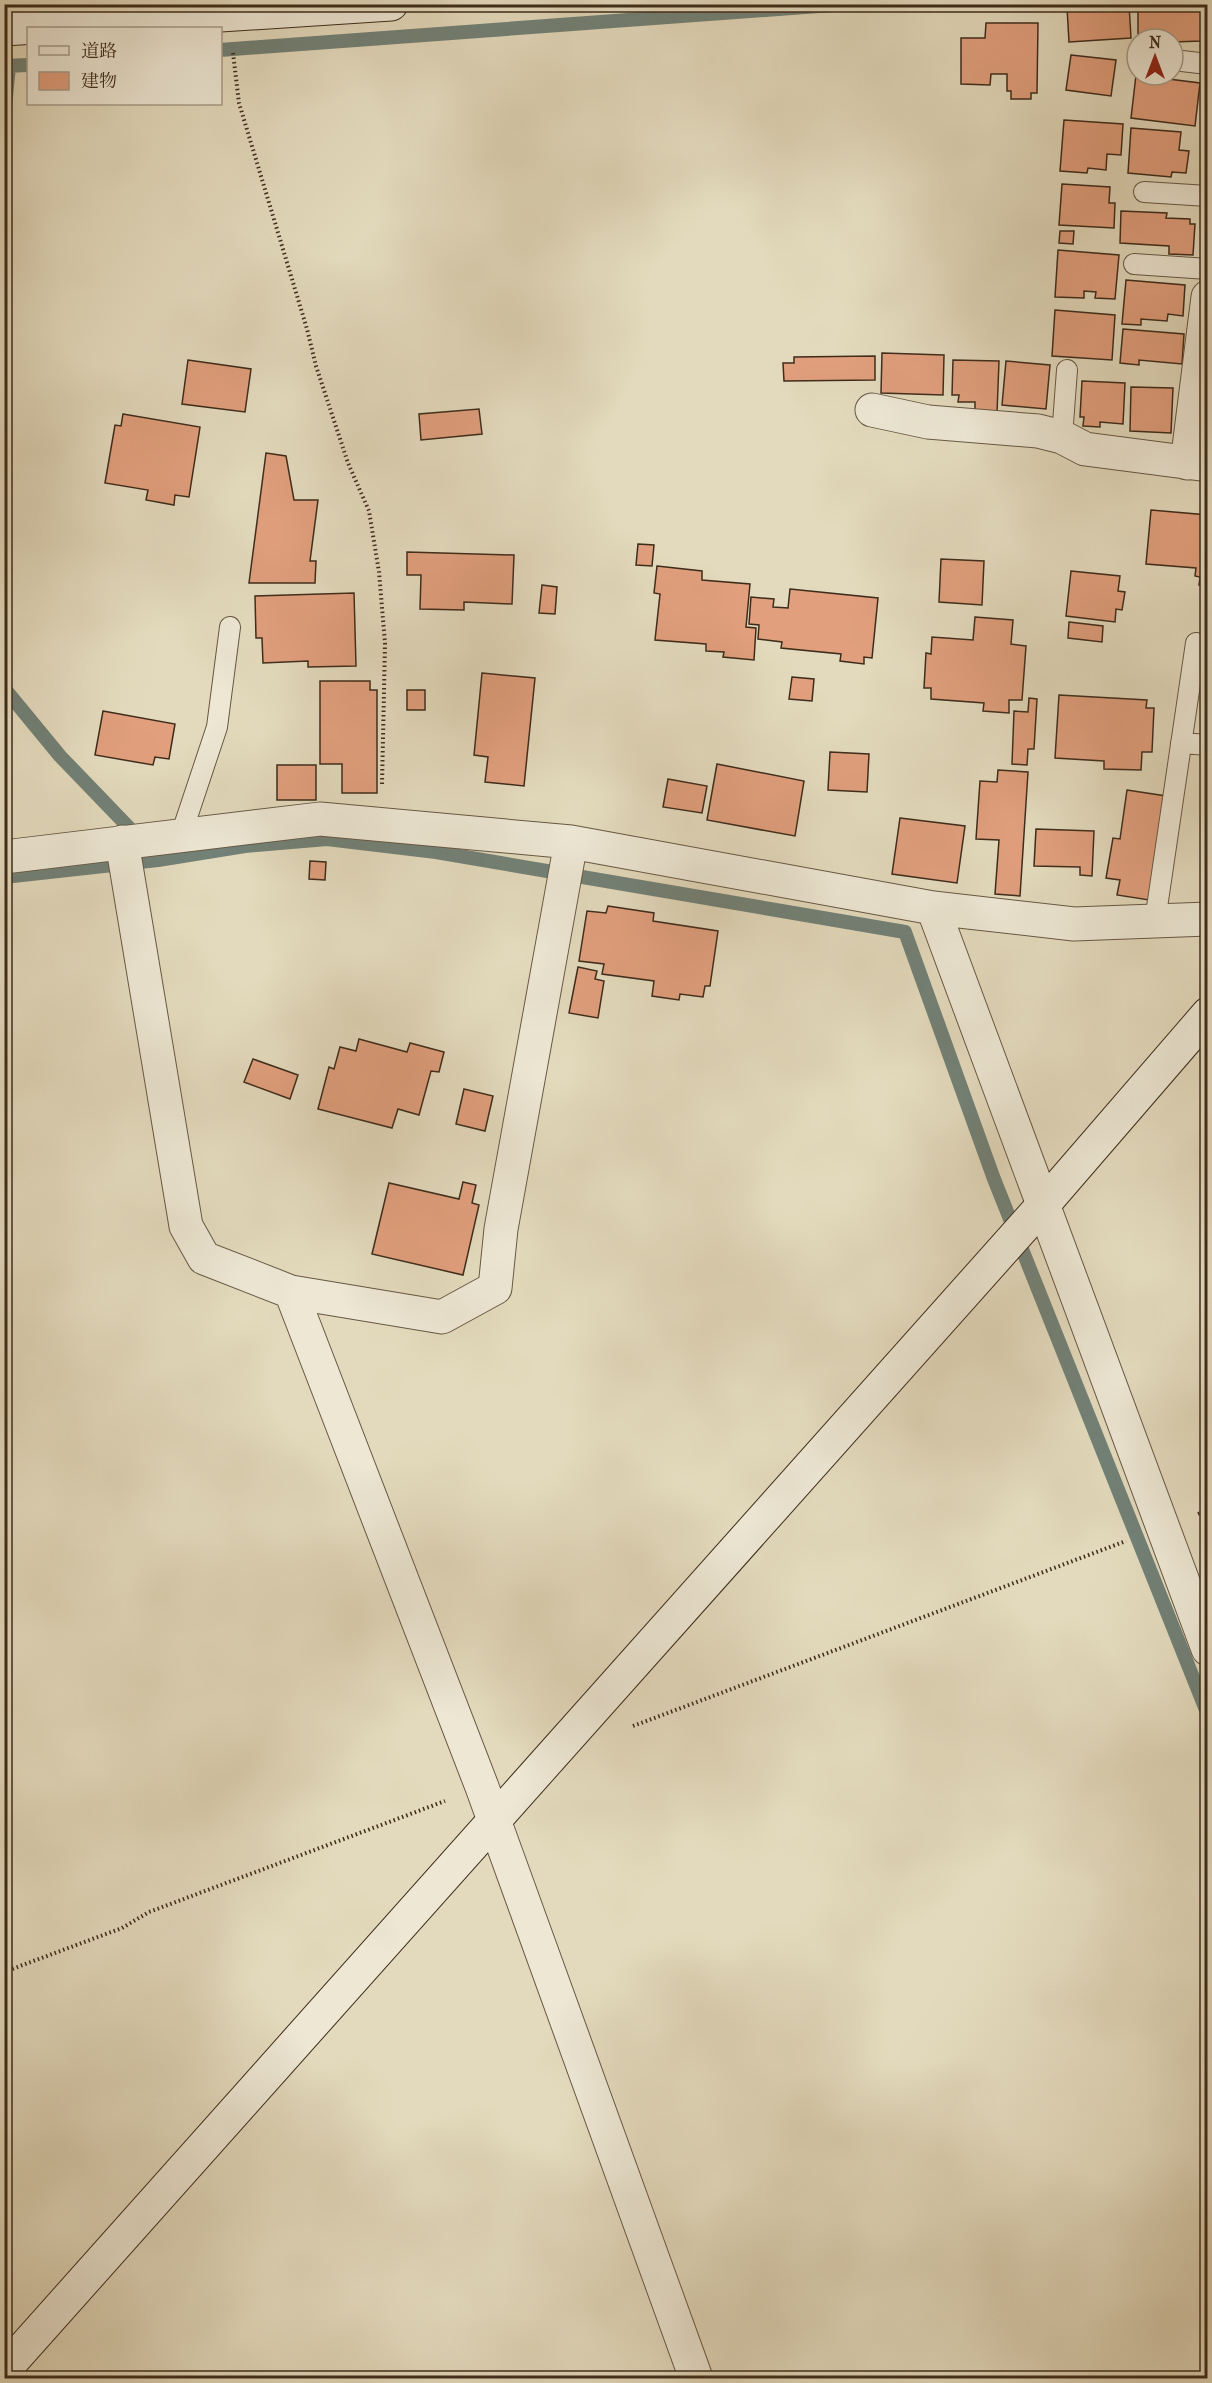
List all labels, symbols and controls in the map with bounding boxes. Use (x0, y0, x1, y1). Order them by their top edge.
legend (27, 27, 222, 105)
north arrow (1125, 27, 1185, 87)
text: N (1149, 33, 1162, 52)
text: 道路 (81, 41, 117, 62)
text: 建物 (81, 71, 117, 92)

